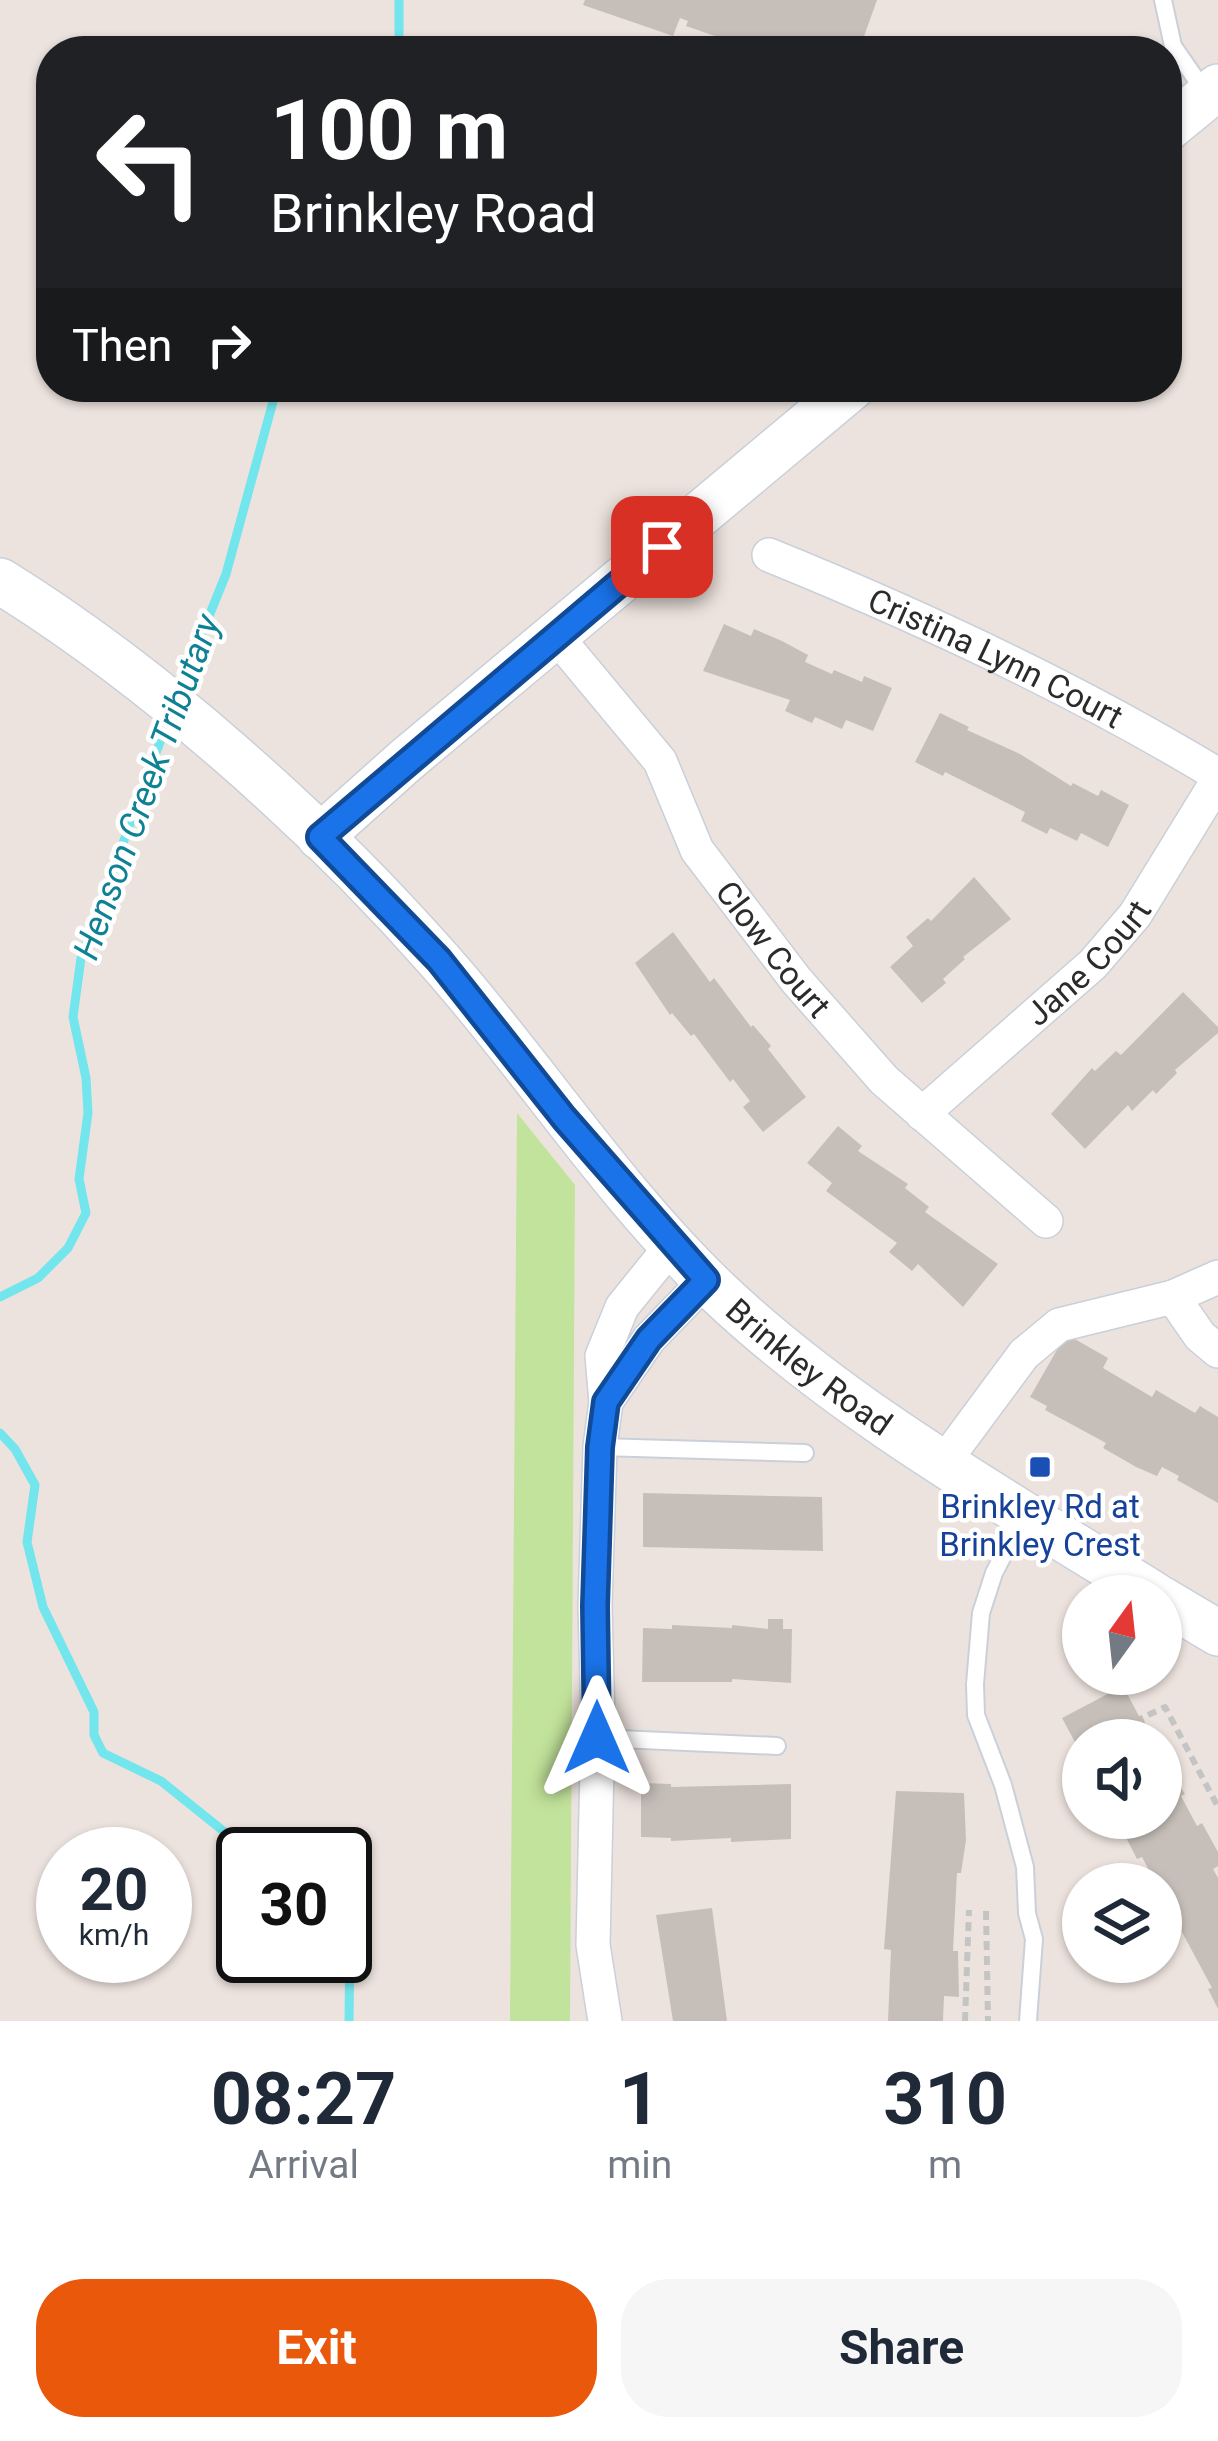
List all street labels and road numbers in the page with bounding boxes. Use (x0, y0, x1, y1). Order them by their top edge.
street label: Cristina Lynn Court (863, 580, 1130, 736)
street label: Clow Court (708, 873, 839, 1025)
street label: Jane Court (1018, 893, 1159, 1034)
street label: Brinkley Road (718, 1290, 900, 1443)

